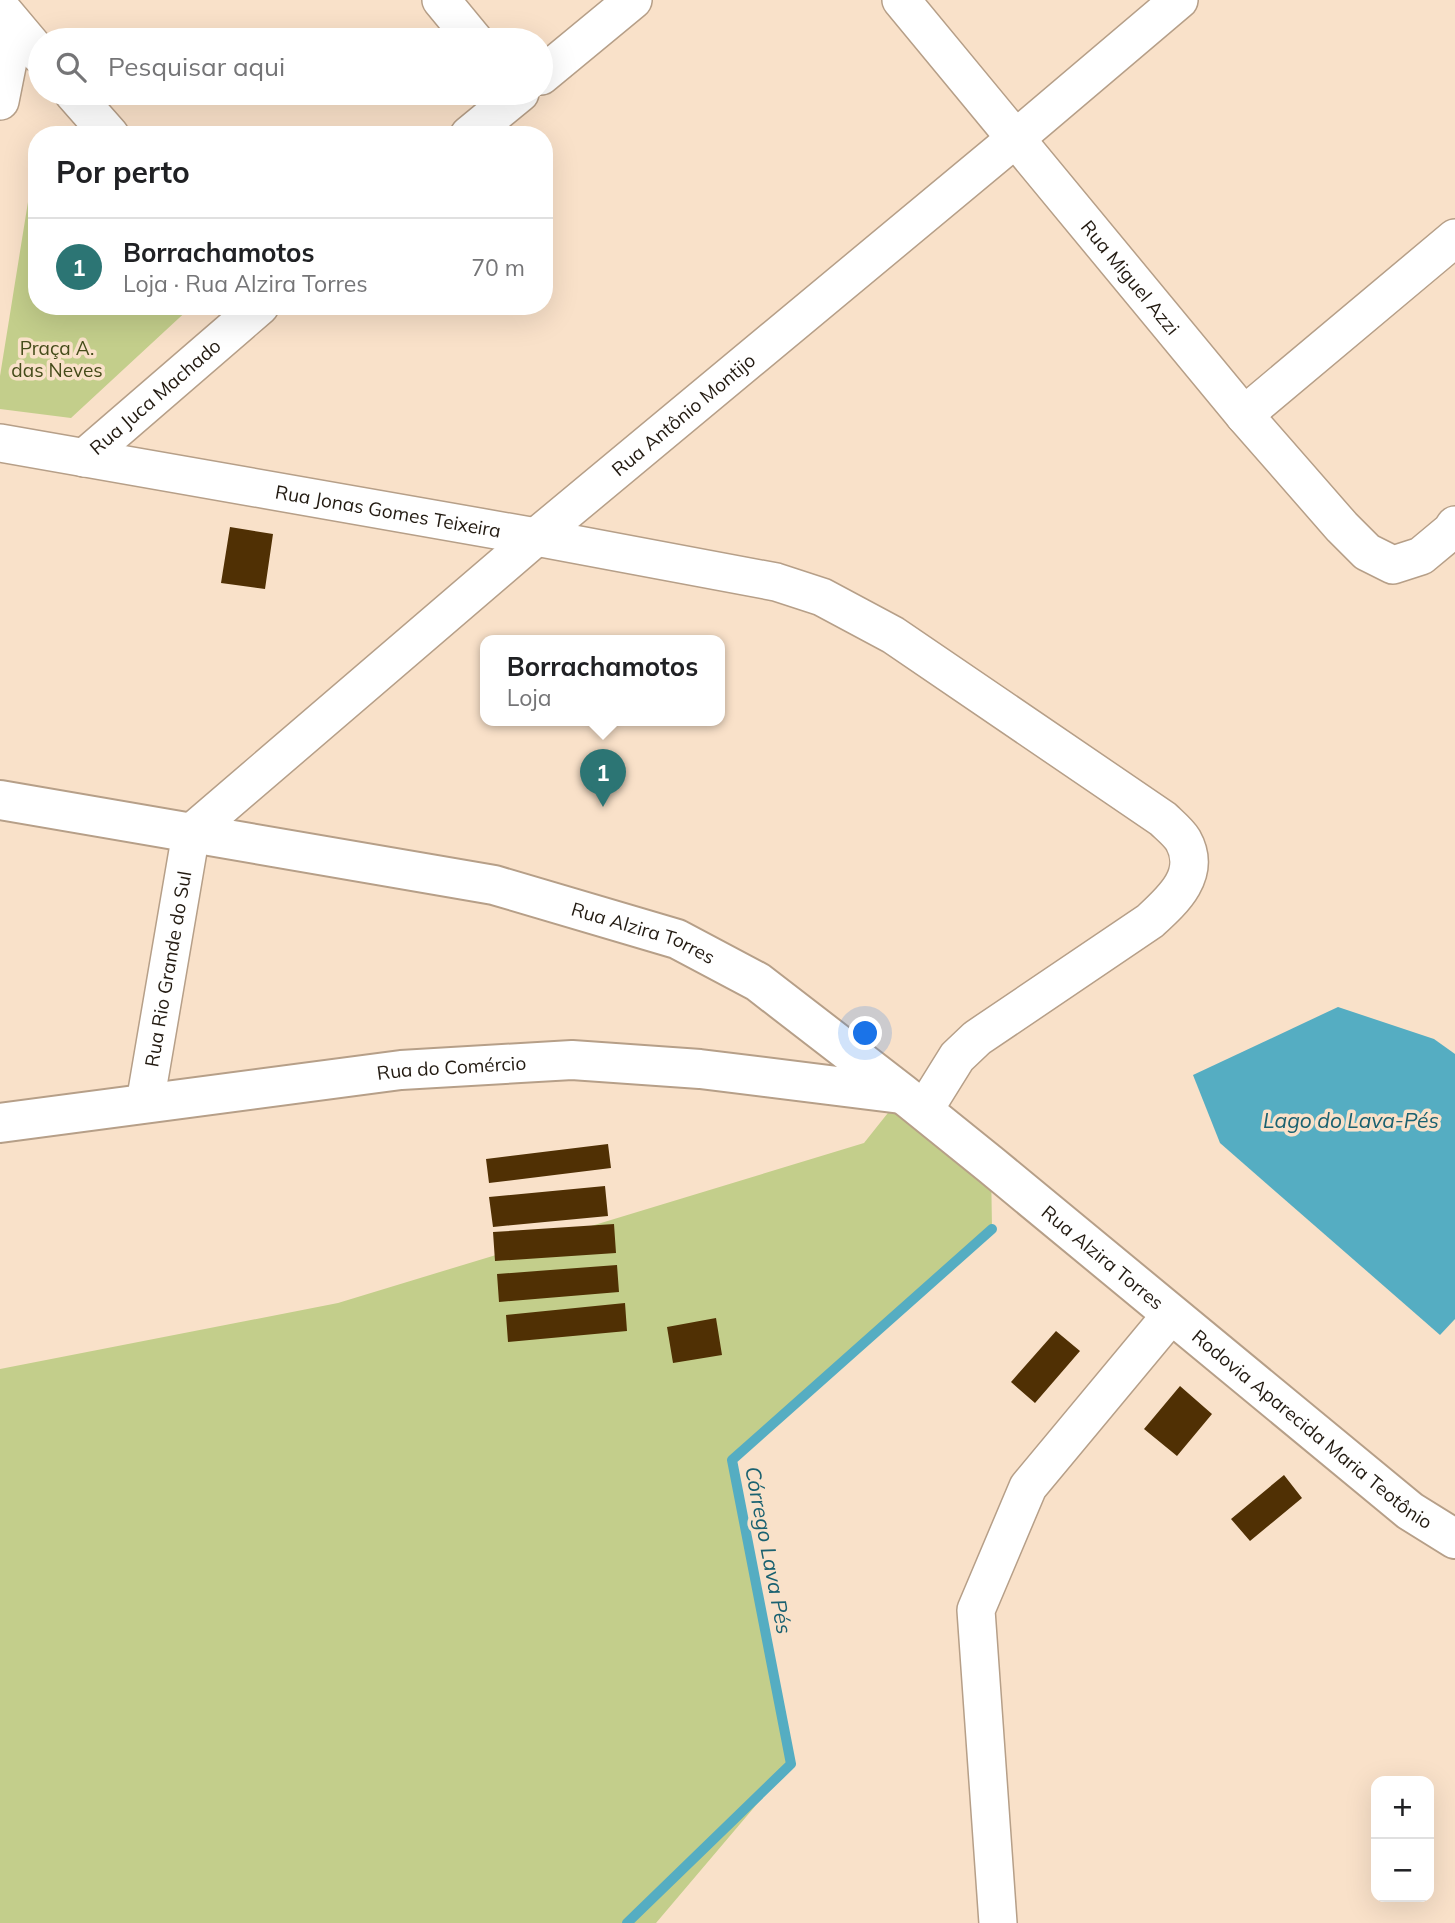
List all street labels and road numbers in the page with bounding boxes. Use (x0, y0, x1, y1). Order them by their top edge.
street label: Rua Miguel Azzi (1076, 215, 1185, 340)
street label: Rua Juca Machado (85, 333, 226, 460)
street label: Rua Antônio Montijo (607, 348, 760, 481)
street label: Rua Jonas Gomes Teixeira (273, 479, 503, 543)
street label: Rua Rio Grande do Sul (139, 869, 196, 1069)
street label: Rua Alzira Torres (569, 896, 719, 969)
street label: Rua do Comércio (375, 1051, 527, 1085)
street label: Rua Alzira Torres (1037, 1200, 1169, 1315)
street label: Rodovia Aparecida Maria Teotônio (1187, 1324, 1437, 1534)

